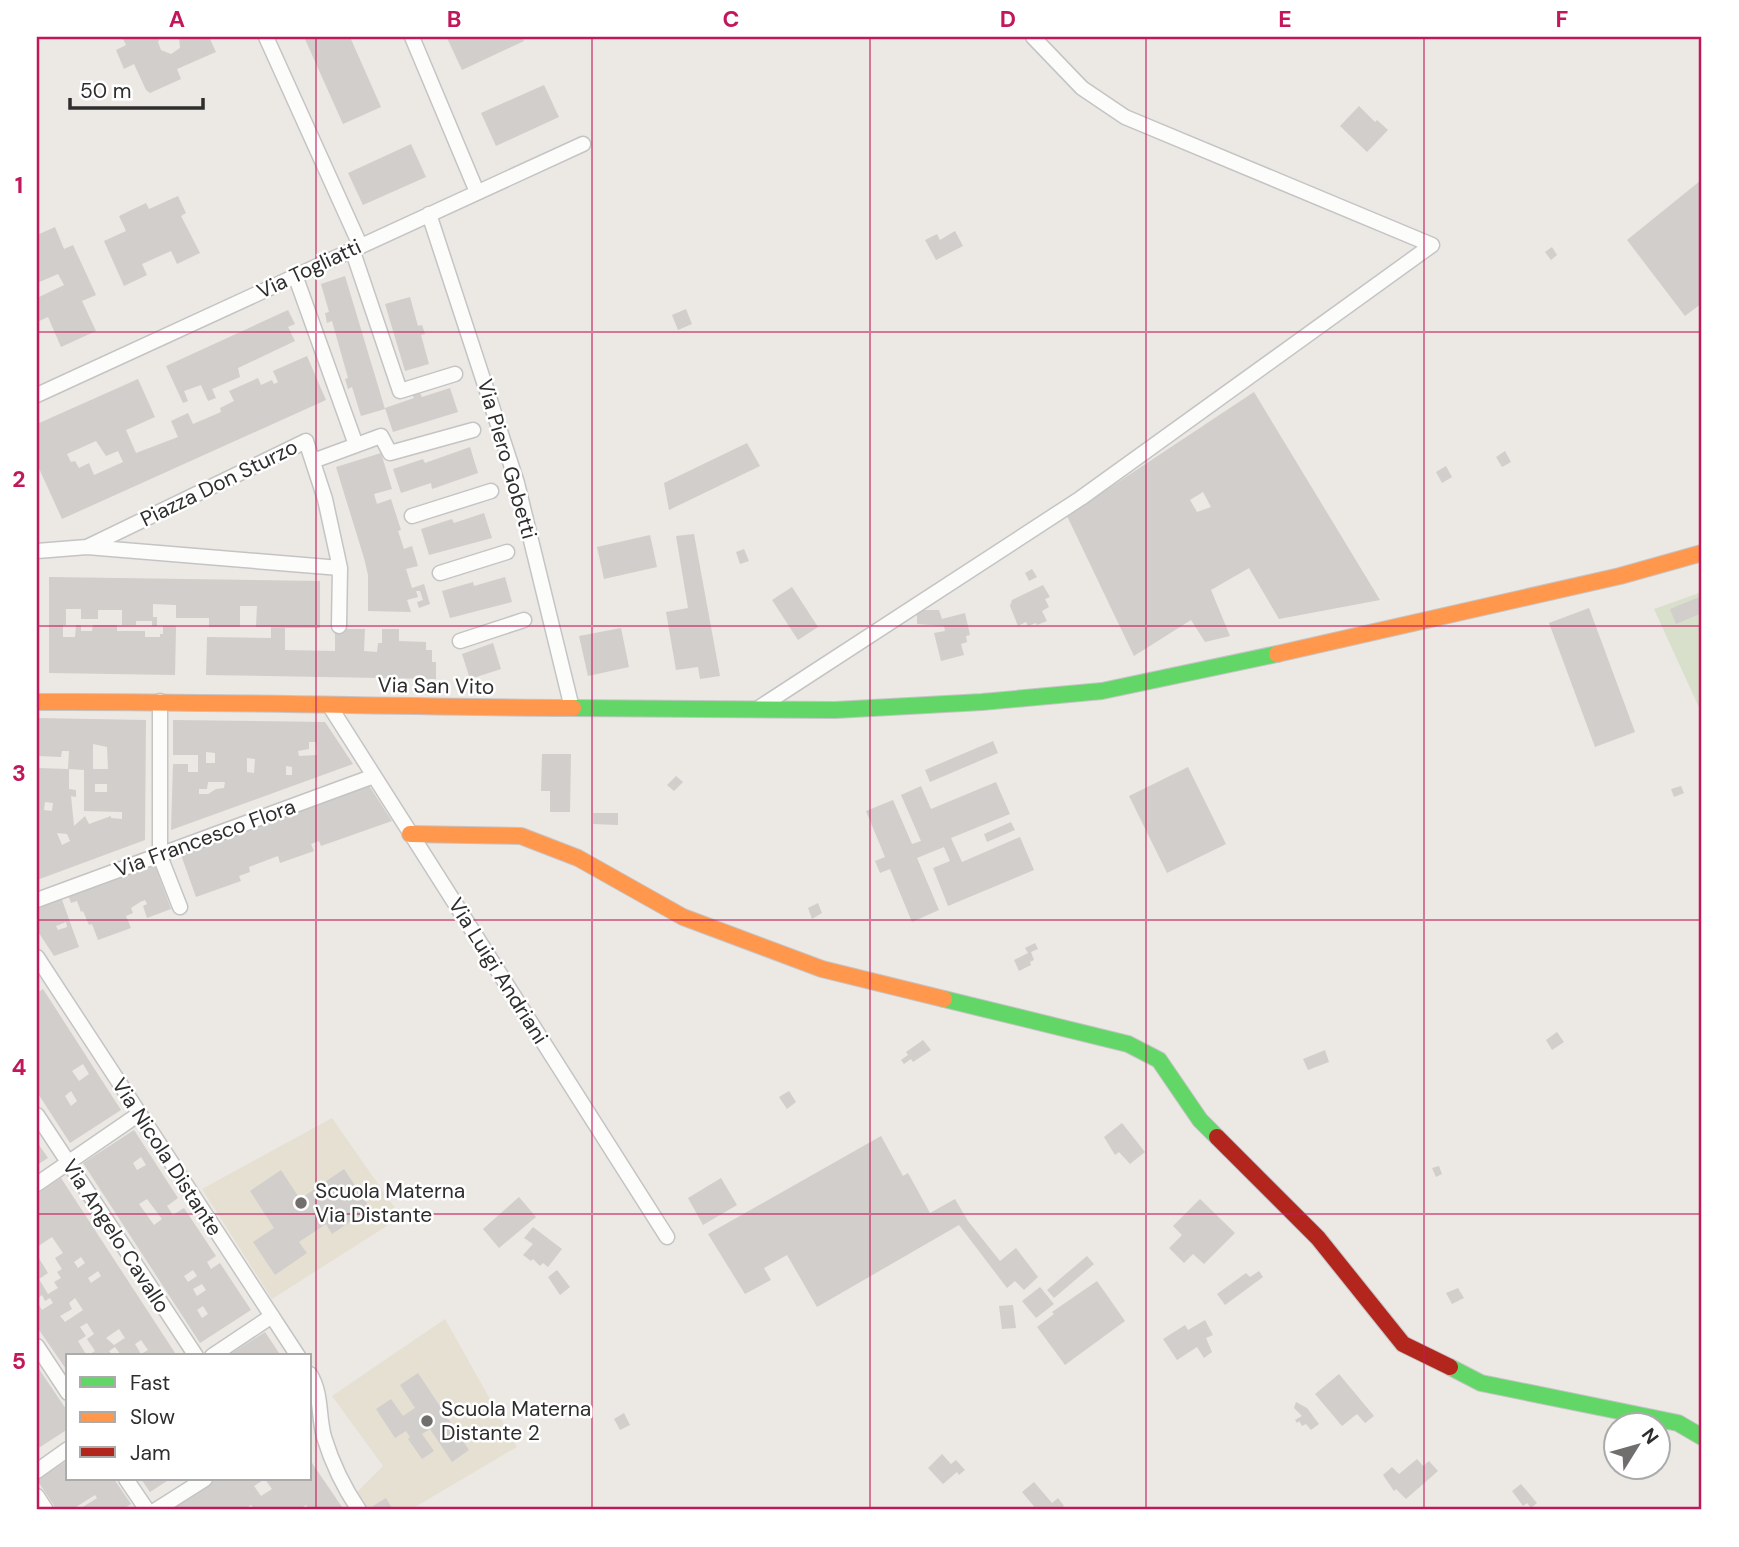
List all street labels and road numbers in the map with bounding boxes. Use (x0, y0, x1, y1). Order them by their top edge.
street label: Via Togliatti (252, 233, 366, 305)
street label: Via Piero Gobetti (471, 376, 543, 542)
street label: Piazza Don Sturzo (136, 433, 302, 533)
street label: Via San Vito (377, 671, 495, 701)
street label: Via Francesco Flora (111, 792, 299, 884)
street label: Via Luigi Andriani (442, 893, 554, 1049)
street label: Via Nicola Distante (105, 1073, 229, 1241)
street label: Via Angelo Cavallo (56, 1154, 176, 1318)

